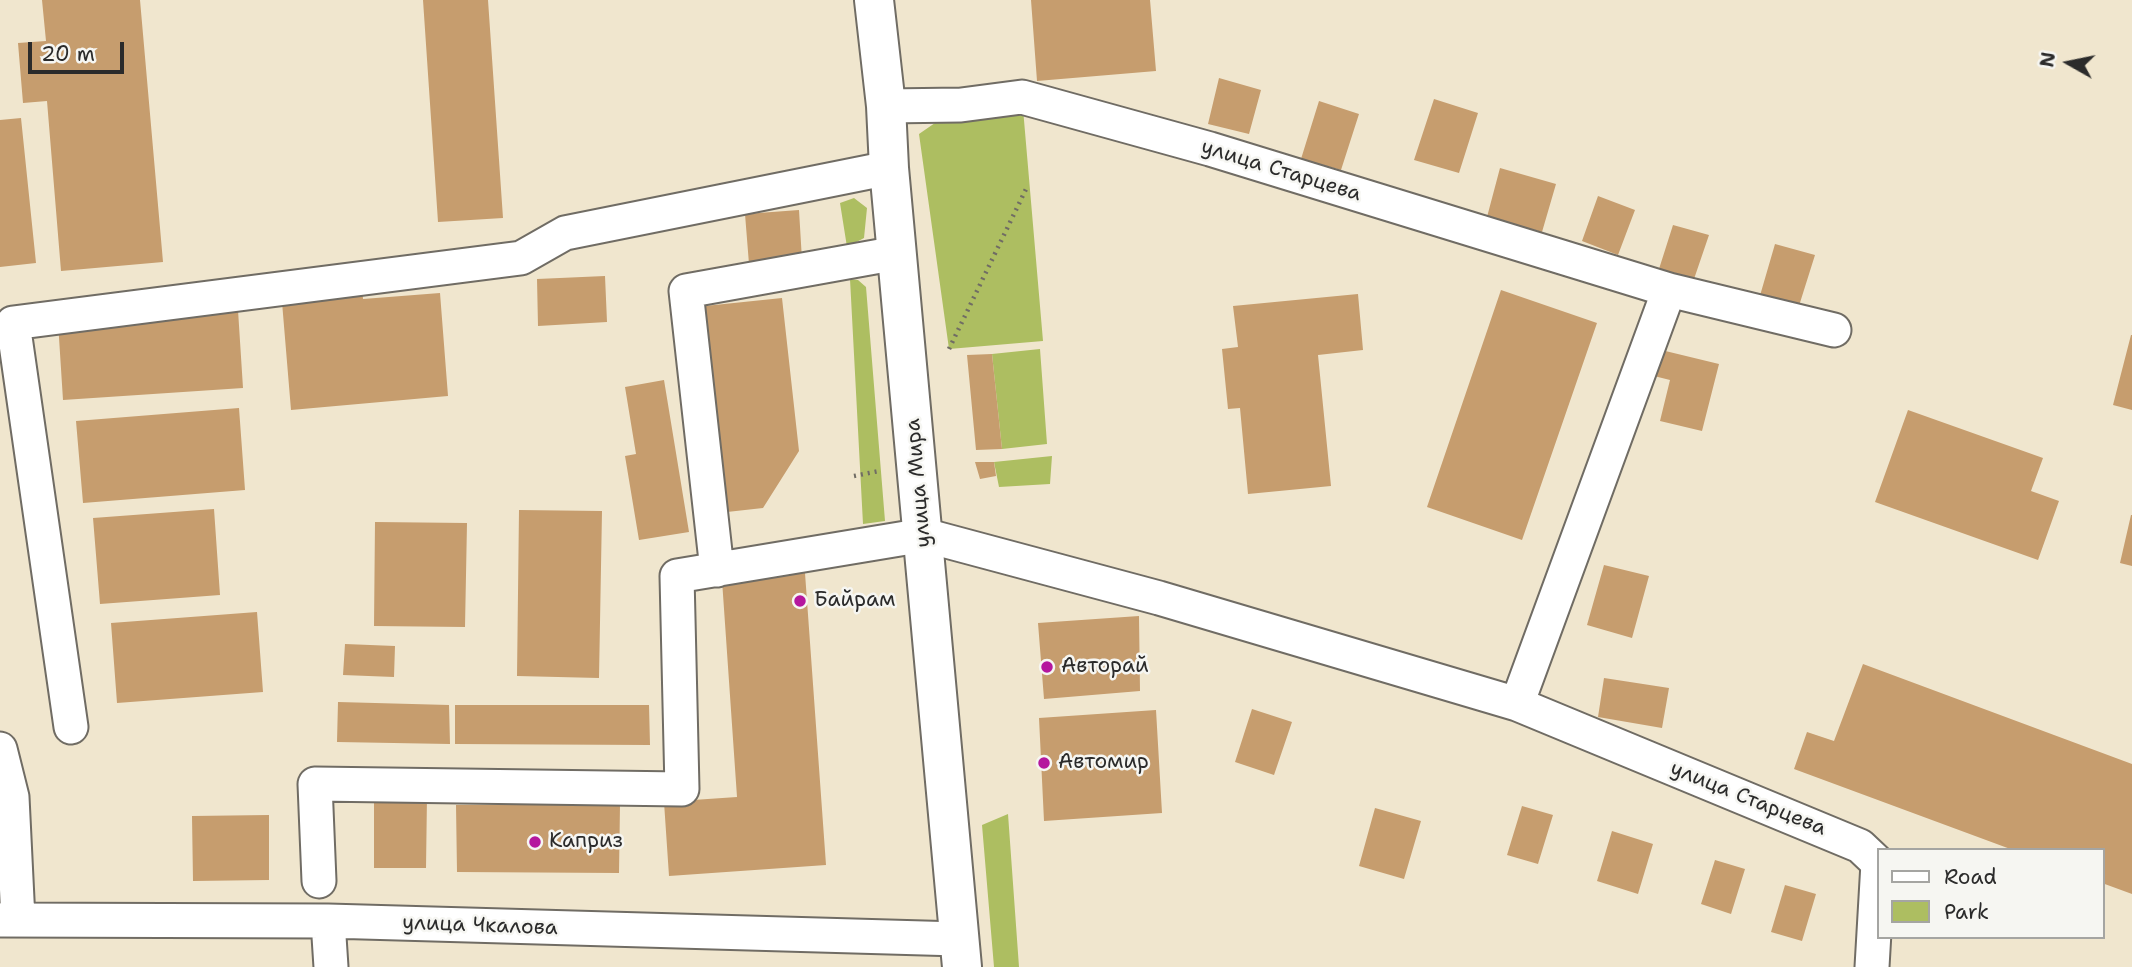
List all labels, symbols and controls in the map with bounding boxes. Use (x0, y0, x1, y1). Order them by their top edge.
scale bar (32, 28, 128, 72)
north arrow (2034, 28, 2104, 98)
text: 20 m (41, 40, 95, 68)
text: N (2034, 50, 2061, 69)
street label: улица Старцева (1198, 135, 1364, 207)
street label: улица Мира (901, 417, 937, 549)
place label: Байрам (814, 588, 895, 614)
marker: Байрам (792, 593, 808, 609)
place label: Авторай (1061, 654, 1149, 680)
marker: Авторай (1039, 659, 1055, 675)
place label: Автомир (1058, 750, 1149, 776)
marker: Автомир (1036, 755, 1052, 771)
street label: улица Старцева (1666, 756, 1830, 842)
place label: Каприз (549, 829, 623, 855)
marker: Каприз (527, 834, 543, 850)
legend (1876, 848, 2104, 939)
text: Road (1944, 863, 1997, 891)
text: Park (1944, 898, 1989, 926)
street label: улица Чкалова (402, 911, 558, 941)

